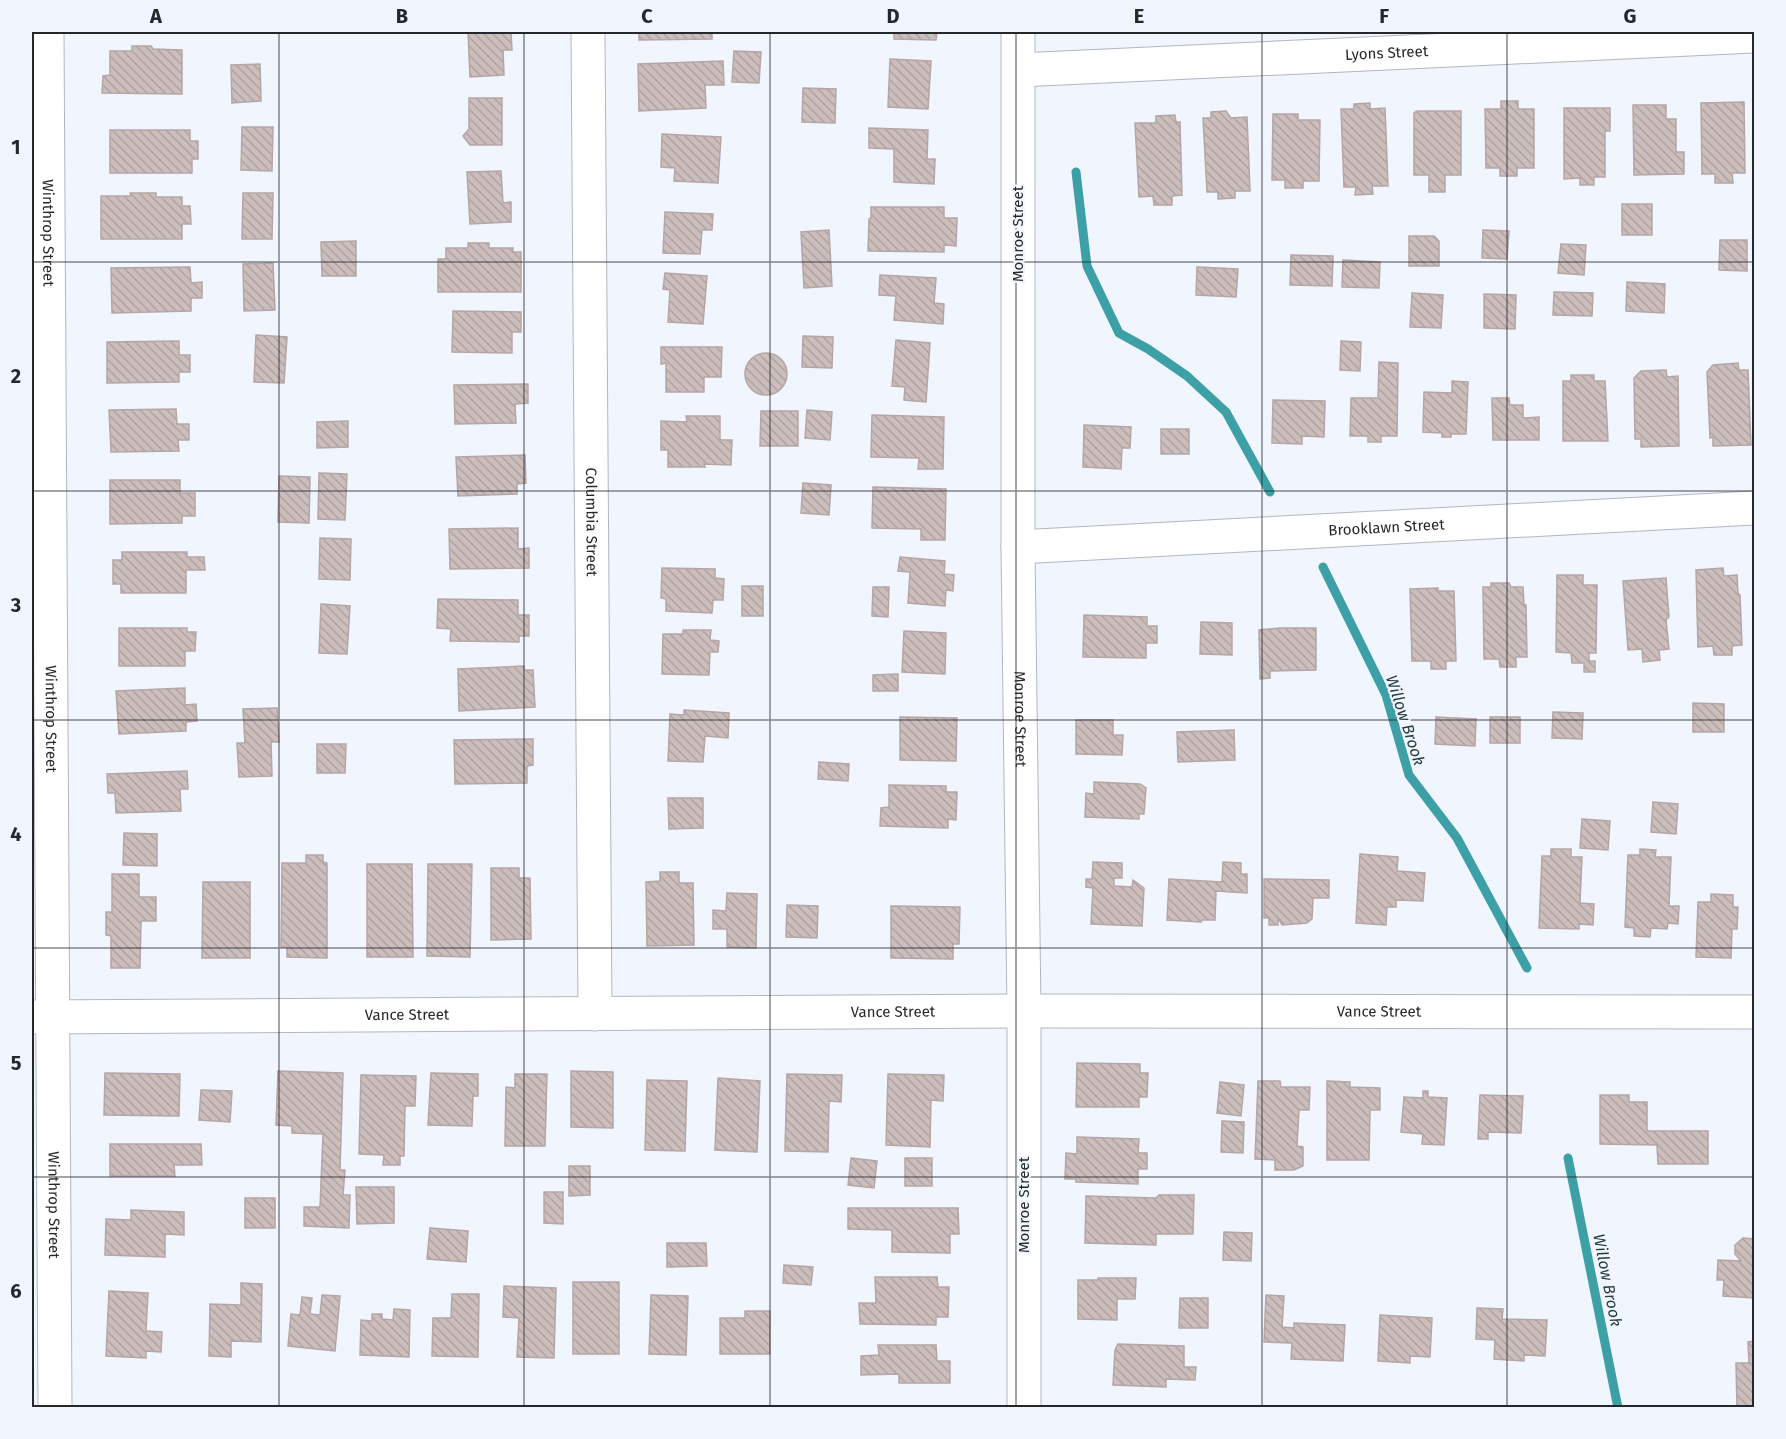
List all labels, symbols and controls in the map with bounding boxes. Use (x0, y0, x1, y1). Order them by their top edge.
text: A (149, 4, 163, 28)
text: B (396, 4, 408, 28)
text: C (641, 4, 653, 28)
text: D (886, 4, 900, 28)
text: E (1134, 4, 1144, 28)
text: F (1379, 4, 1389, 28)
text: G (1624, 4, 1636, 28)
street label: Lyons Street (1345, 42, 1429, 64)
text: 1 (11, 135, 21, 159)
street label: Winthrop Street (39, 179, 57, 287)
street label: Monroe Street (1009, 185, 1027, 282)
text: 2 (11, 364, 21, 388)
street label: Columbia Street (582, 467, 601, 577)
street label: Brooklawn Street (1328, 515, 1446, 540)
text: 3 (10, 593, 21, 617)
street label: Winthrop Street (42, 665, 60, 773)
street label: Monroe Street (1011, 671, 1030, 768)
water label: Willow Brook (1382, 673, 1429, 768)
text: 4 (10, 822, 22, 846)
street label: Vance Street (1337, 1002, 1422, 1021)
street label: Vance Street (851, 1003, 936, 1021)
street label: Vance Street (365, 1005, 450, 1024)
text: 5 (11, 1051, 22, 1075)
street label: Winthrop Street (45, 1151, 63, 1259)
street label: Monroe Street (1015, 1156, 1033, 1253)
water label: Willow Brook (1589, 1232, 1626, 1328)
text: 6 (10, 1279, 22, 1303)

